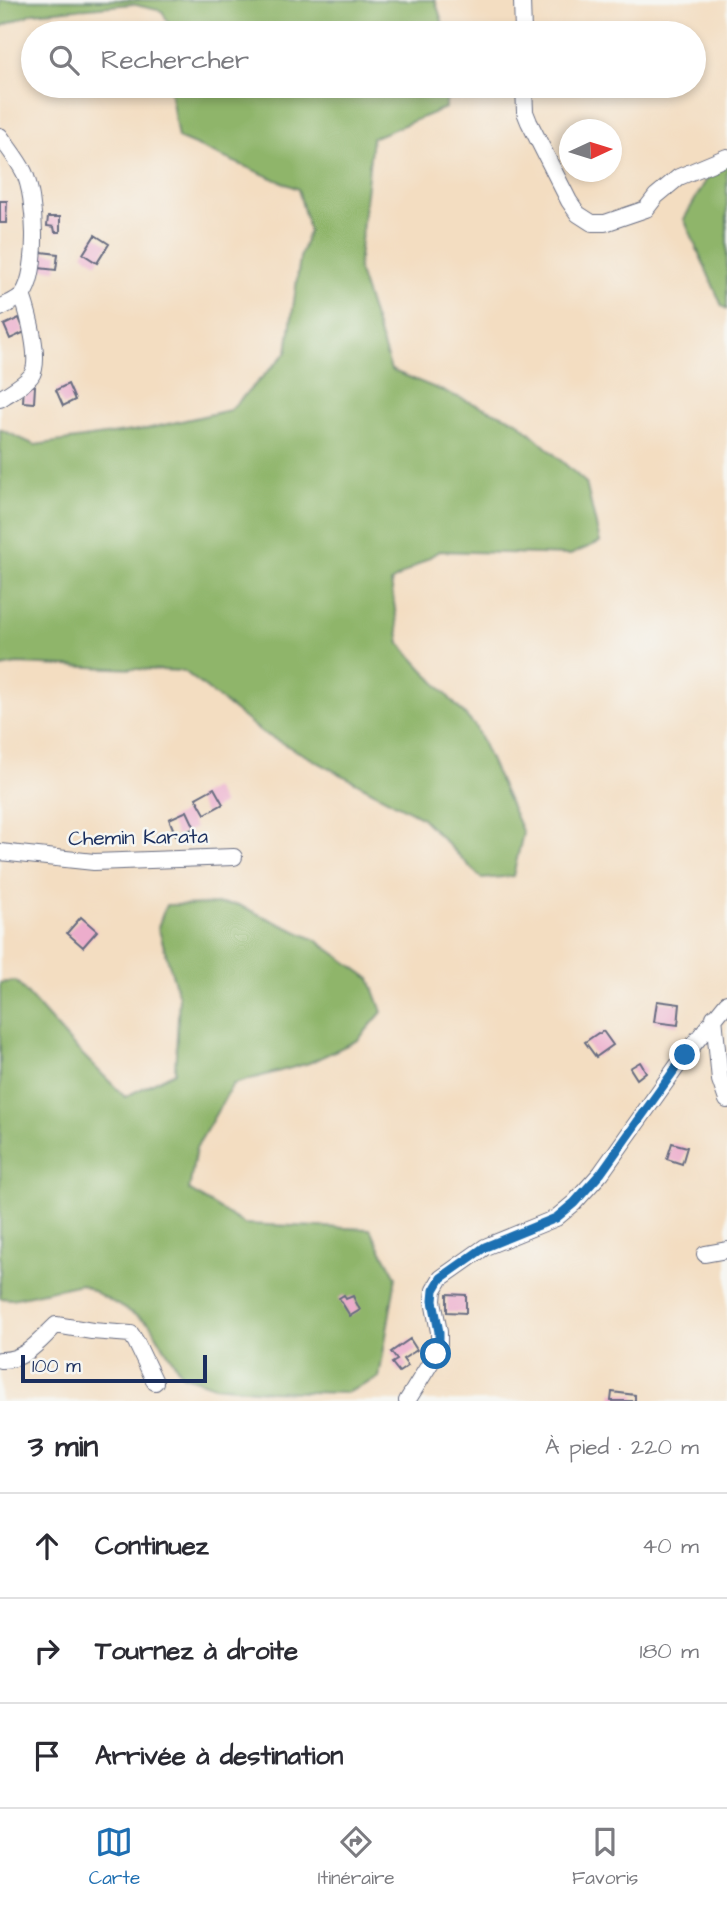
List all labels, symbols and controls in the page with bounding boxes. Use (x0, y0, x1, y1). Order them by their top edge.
search box (21, 21, 706, 98)
icon: search (45, 41, 83, 79)
text: Rechercher (101, 42, 249, 78)
north arrow (559, 119, 622, 182)
street label: Chemin Karata (68, 822, 209, 853)
route end (669, 1039, 700, 1070)
route start (420, 1338, 451, 1369)
scale bar (21, 1352, 206, 1384)
text: 100 m (32, 1353, 81, 1380)
text: 3 min (28, 1426, 98, 1468)
text: À pied · 220 m (545, 1431, 699, 1463)
icon: ahead (28, 1527, 66, 1565)
text: Continuez (95, 1528, 209, 1564)
text: 40 m (642, 1530, 699, 1562)
icon: right (28, 1632, 66, 1670)
text: Tournez à droite (95, 1633, 298, 1669)
text: 180 m (640, 1635, 699, 1667)
icon: arrive (28, 1737, 66, 1775)
text: Arrivée à destination (95, 1738, 343, 1774)
tab: Carte (89, 1823, 140, 1892)
tab: Itinéraire (318, 1823, 395, 1892)
tab: Favoris (572, 1823, 638, 1892)

